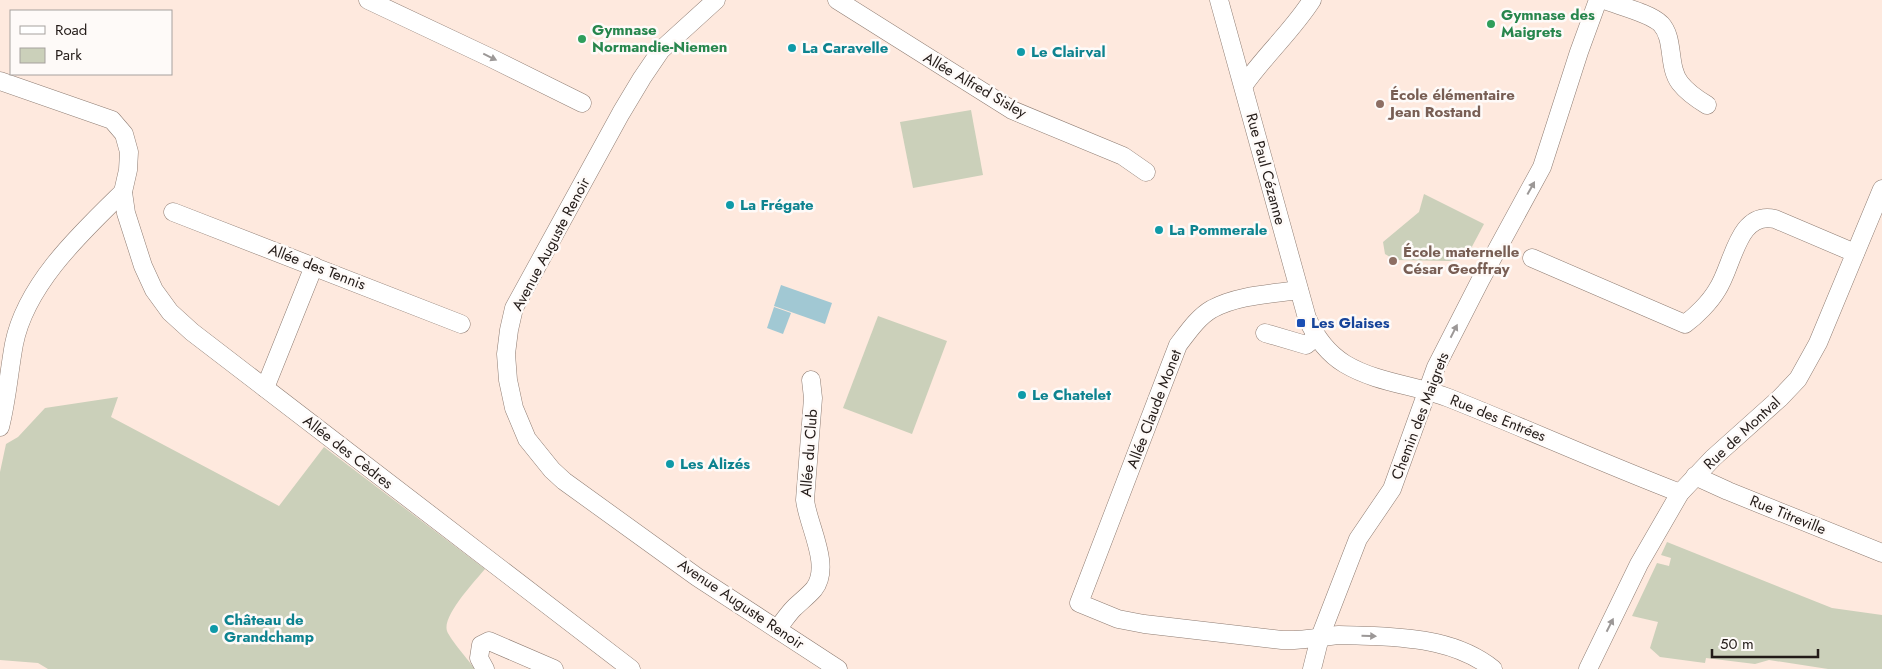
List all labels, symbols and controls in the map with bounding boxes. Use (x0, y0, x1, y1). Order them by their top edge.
place label: Gymnase des Maigrets (1501, 4, 1595, 43)
legend (10, 10, 172, 75)
marker: Gymnase des Maigrets (1485, 18, 1497, 30)
text: Road (55, 19, 87, 41)
place label: Gymnase Normandie-Niemen (592, 19, 727, 58)
marker: Gymnase Normandie-Niemen (576, 33, 588, 45)
place label: La Caravelle (802, 37, 889, 59)
place label: Le Clairval (1031, 41, 1105, 63)
marker: La Caravelle (786, 42, 798, 54)
text: Park (55, 44, 82, 66)
marker: Le Clairval (1015, 46, 1027, 58)
street label: Allée Alfred Sisley (919, 47, 1031, 124)
one-way arrow (483, 53, 497, 61)
place label: École élémentaire Jean Rostand (1387, 84, 1515, 123)
marker: École élémentaire Jean Rostand (1374, 98, 1386, 110)
street label: Rue Paul Cézanne (1241, 111, 1292, 228)
street label: Avenue Auguste Renoir (506, 173, 596, 315)
one-way arrow (1526, 181, 1535, 195)
place label: La Frégate (740, 194, 814, 216)
marker: La Frégate (724, 199, 736, 211)
place label: La Pommerale (1169, 219, 1268, 241)
marker: La Pommerale (1153, 224, 1165, 236)
street label: Allée des Tennis (265, 238, 369, 296)
place label: École maternelle César Geoffray (1403, 241, 1520, 280)
marker: École maternelle César Geoffray (1387, 255, 1399, 267)
place label: Les Glaises (1311, 312, 1390, 334)
marker: Les Glaises (1295, 317, 1307, 329)
one-way arrow (1450, 324, 1458, 338)
street label: Allée Claude Monet (1121, 346, 1187, 472)
street label: Chemin des Maigrets (1386, 349, 1454, 483)
place label: Le Chatelet (1032, 384, 1111, 406)
marker: Le Chatelet (1016, 389, 1028, 401)
street label: Rue des Entrées (1447, 389, 1549, 447)
street label: Rue de Montval (1699, 391, 1785, 475)
street label: Allée du Club (795, 408, 823, 498)
street label: Allée des Cèdres (298, 410, 398, 494)
place label: Les Alizés (680, 453, 750, 475)
marker: Les Alizés (664, 458, 676, 470)
street label: Rue Titreville (1747, 490, 1830, 540)
street label: Avenue Auguste Renoir (673, 553, 809, 655)
place label: Château de Grandchamp (224, 609, 314, 648)
one-way arrow (1606, 618, 1614, 633)
marker: Château de Grandchamp (208, 623, 220, 635)
scale bar (1712, 626, 1818, 658)
one-way arrow (1361, 633, 1377, 641)
text: 50 m (1720, 633, 1754, 655)

